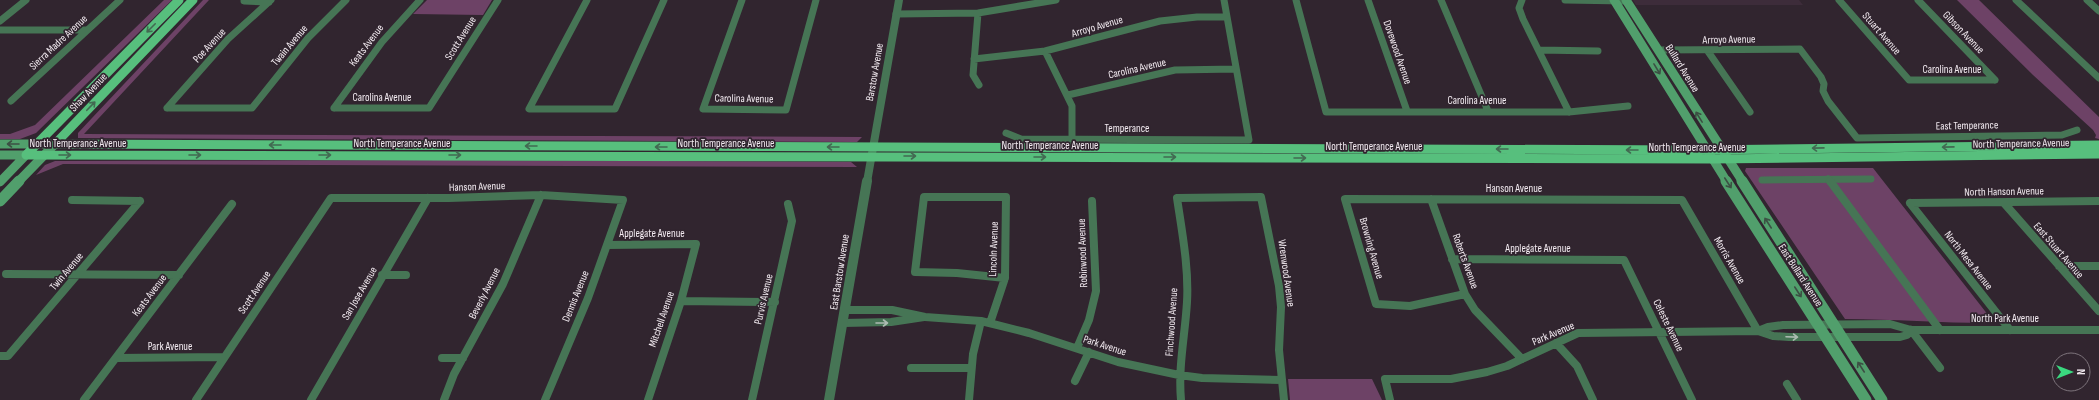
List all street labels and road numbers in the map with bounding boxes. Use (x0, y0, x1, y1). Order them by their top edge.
street label: Gibson Avenue (1940, 8, 1987, 56)
street label: Stuart Avenue (1860, 9, 1904, 57)
street label: Sierra Madre Avenue (27, 12, 90, 73)
street label: Arroyo Avenue (1069, 13, 1124, 40)
street label: Scott Avenue (442, 14, 479, 62)
street label: Dovewood Avenue (1380, 18, 1415, 86)
street label: Twain Avenue (268, 22, 310, 69)
street label: Keats Avenue (346, 22, 386, 69)
street label: Poe Avenue (190, 25, 229, 65)
street label: Arroyo Avenue (1701, 33, 1756, 46)
street label: Barstow Avenue (863, 42, 886, 102)
street label: Bullard Avenue (1663, 42, 1702, 95)
street label: Carolina Avenue (1107, 56, 1167, 81)
street label: Carolina Avenue (1923, 63, 1981, 76)
street label: Shaw Avenue (67, 70, 110, 114)
street label: Carolina Avenue (353, 91, 411, 104)
street label: Carolina Avenue (714, 91, 774, 106)
street label: Carolina Avenue (1448, 94, 1506, 107)
street label: East Temperance (1936, 118, 1998, 133)
street label: Temperance (1105, 122, 1149, 135)
street label: North Temperance Avenue (1972, 136, 2070, 151)
street label: North Temperance Avenue (30, 137, 126, 150)
street label: North Temperance Avenue (354, 137, 450, 150)
street label: North Temperance Avenue (678, 137, 774, 150)
street label: North Temperance Avenue (1002, 139, 1098, 152)
street label: North Temperance Avenue (1326, 140, 1422, 153)
street label: North Temperance Avenue (1649, 141, 1745, 154)
street label: Hanson Avenue (449, 179, 505, 194)
street label: Hanson Avenue (1486, 182, 1542, 195)
street label: North Hanson Avenue (1964, 184, 2044, 199)
street label: Browning Avenue (1357, 216, 1386, 280)
street label: Robinwood Avenue (1075, 218, 1090, 288)
street label: East Stuart Avenue (2031, 220, 2086, 281)
street label: Lincoln Avenue (986, 221, 1001, 277)
street label: Applegate Avenue (618, 227, 685, 240)
street label: North Mesa Avenue (1942, 228, 1996, 292)
street label: Roberts Avenue (1450, 232, 1482, 290)
street label: East Barstow Avenue (827, 233, 852, 311)
street label: Morris Avenue (1711, 234, 1748, 286)
street label: Wrenwood Avenue (1275, 239, 1298, 307)
street label: Applegate Avenue (1504, 242, 1571, 255)
street label: East Bullard Avenue (1776, 242, 1826, 309)
street label: Twin Avenue (47, 250, 86, 293)
street label: San Jose Avenue (339, 264, 380, 322)
street label: Beverly Avenue (466, 265, 503, 321)
street label: Scott Avenue (235, 268, 273, 316)
street label: Dennis Avenue (559, 269, 592, 324)
street label: Keats Avenue (129, 272, 169, 319)
street label: Purvis Avenue (751, 273, 776, 326)
street label: Finchwood Avenue (1163, 287, 1180, 357)
street label: Mitchell Avenue (646, 290, 677, 349)
street label: Celeste Avenue (1650, 297, 1687, 353)
street label: North Park Avenue (1971, 312, 2039, 325)
street label: Park Avenue (1530, 319, 1576, 348)
street label: Park Avenue (1082, 332, 1128, 359)
street label: Park Avenue (148, 340, 192, 353)

